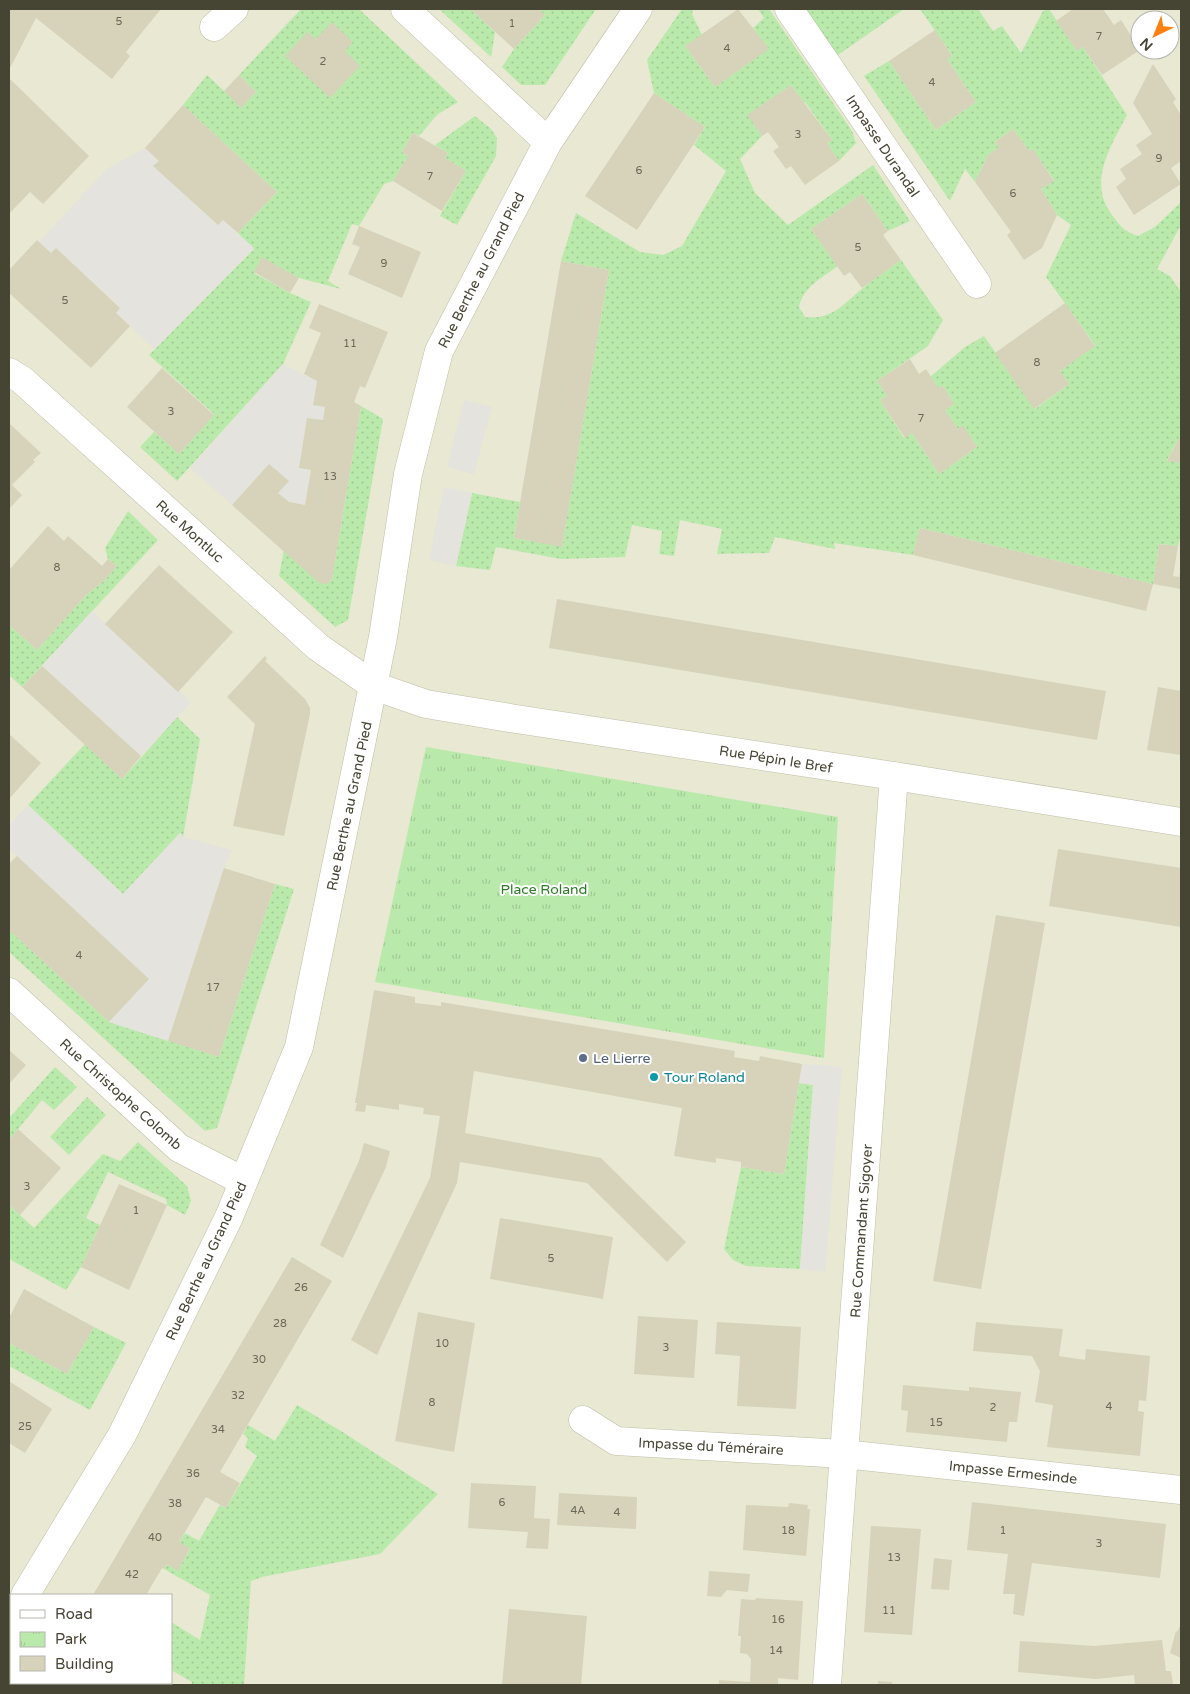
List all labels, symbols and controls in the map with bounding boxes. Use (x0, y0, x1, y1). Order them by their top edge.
north arrow (1130, 10, 1180, 60)
house number: 5 (116, 15, 123, 28)
house number: 1 (509, 17, 515, 30)
house number: 7 (1096, 30, 1103, 43)
text: N (1137, 34, 1156, 54)
house number: 4 (724, 42, 731, 55)
house number: 2 (320, 55, 327, 68)
house number: 4 (929, 76, 936, 89)
street label: Impasse Durandal (842, 92, 923, 200)
house number: 3 (795, 128, 802, 141)
house number: 9 (1156, 152, 1163, 165)
house number: 6 (636, 164, 643, 177)
house number: 7 (427, 170, 434, 183)
house number: 6 (1010, 187, 1017, 200)
street label: Rue Berthe au Grand Pied (435, 189, 528, 351)
house number: 5 (855, 241, 862, 254)
house number: 9 (381, 257, 388, 270)
house number: 5 (62, 294, 69, 307)
house number: 11 (343, 337, 357, 350)
house number: 8 (1034, 356, 1041, 369)
house number: 3 (168, 405, 175, 418)
house number: 7 (918, 412, 925, 425)
house number: 13 (323, 470, 337, 483)
street label: Rue Montluc (152, 497, 227, 566)
house number: 8 (54, 561, 61, 574)
street label: Rue Berthe au Grand Pied (323, 720, 376, 892)
street label: Rue Pépin le Bref (718, 742, 835, 777)
park label: Place Roland (501, 881, 587, 898)
house number: 4 (76, 949, 83, 962)
house number: 17 (206, 981, 220, 994)
street label: Rue Christophe Colomb (56, 1035, 185, 1154)
place label: Le Lierre (593, 1050, 651, 1067)
marker: Le Lierre (577, 1052, 589, 1064)
place label: Tour Roland (664, 1069, 745, 1086)
marker: Tour Roland (648, 1071, 660, 1083)
street label: Rue Commandant Sigoyer (847, 1143, 876, 1319)
street label: Rue Berthe au Grand Pied (162, 1179, 251, 1343)
house number: 3 (24, 1180, 31, 1193)
house number: 1 (133, 1204, 139, 1217)
house number: 5 (548, 1252, 555, 1265)
house number: 26 (294, 1281, 308, 1294)
house number: 28 (273, 1317, 287, 1330)
house number: 10 (435, 1337, 449, 1350)
house number: 3 (663, 1341, 670, 1354)
house number: 30 (252, 1353, 266, 1366)
house number: 32 (231, 1389, 245, 1402)
house number: 8 (429, 1396, 436, 1409)
house number: 4 (1106, 1400, 1113, 1413)
house number: 2 (990, 1401, 997, 1414)
house number: 15 (929, 1416, 943, 1429)
house number: 25 (18, 1420, 32, 1433)
house number: 34 (211, 1423, 225, 1436)
street label: Impasse du Téméraire (638, 1434, 784, 1459)
street label: Impasse Ermesinde (948, 1457, 1078, 1488)
house number: 36 (186, 1467, 200, 1480)
house number: 6 (499, 1496, 506, 1509)
house number: 38 (168, 1497, 182, 1510)
house number: 4A (570, 1504, 586, 1517)
house number: 4 (614, 1506, 621, 1519)
house number: 18 (781, 1524, 795, 1537)
house number: 1 (1000, 1524, 1006, 1537)
house number: 40 (148, 1531, 162, 1544)
house number: 3 (1096, 1537, 1103, 1550)
house number: 13 (887, 1551, 901, 1564)
house number: 42 (125, 1568, 139, 1581)
legend (10, 1594, 172, 1684)
house number: 11 (882, 1604, 896, 1617)
text: Road (55, 1605, 93, 1623)
house number: 16 (771, 1613, 785, 1626)
text: Park (55, 1630, 87, 1648)
house number: 14 (769, 1644, 783, 1657)
text: Building (55, 1655, 114, 1673)

